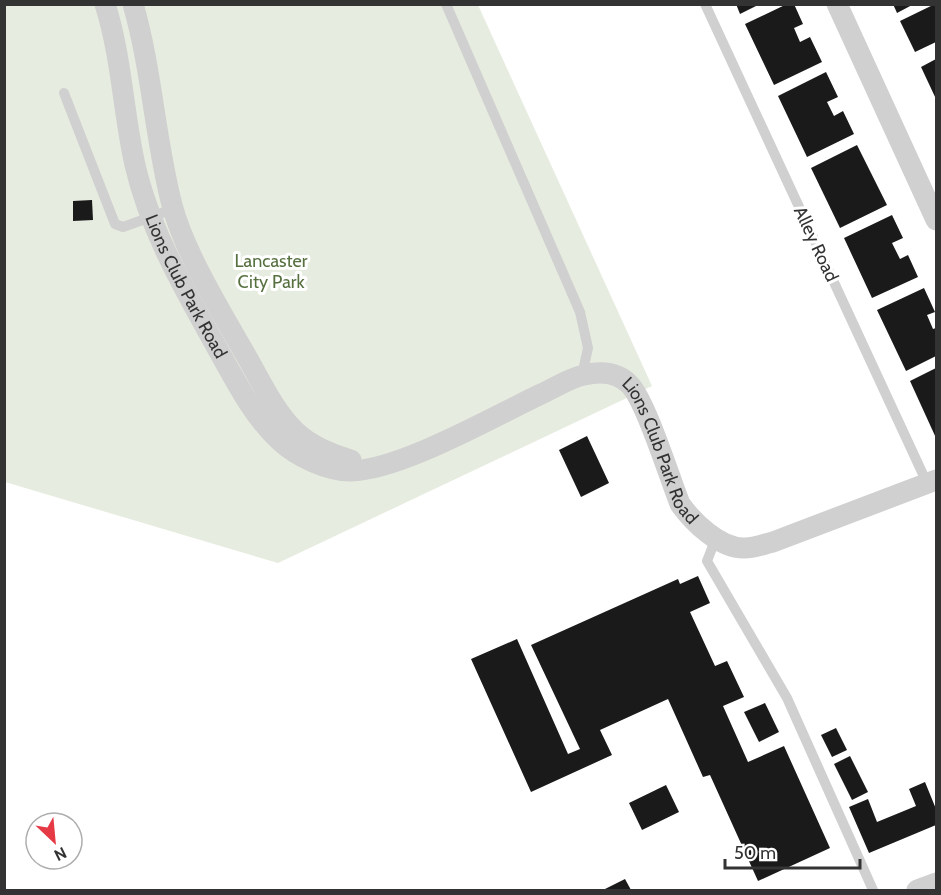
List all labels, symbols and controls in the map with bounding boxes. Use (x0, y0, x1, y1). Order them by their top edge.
street label: Alley Road (789, 203, 843, 285)
street label: Lions Club Park Road (140, 211, 232, 362)
park label: Lancaster City Park (235, 250, 308, 293)
street label: Lions Club Park Road (618, 372, 703, 529)
north arrow (24, 811, 84, 871)
scale bar (725, 832, 860, 870)
text: 50 m (734, 842, 776, 864)
text: N (51, 843, 70, 865)

